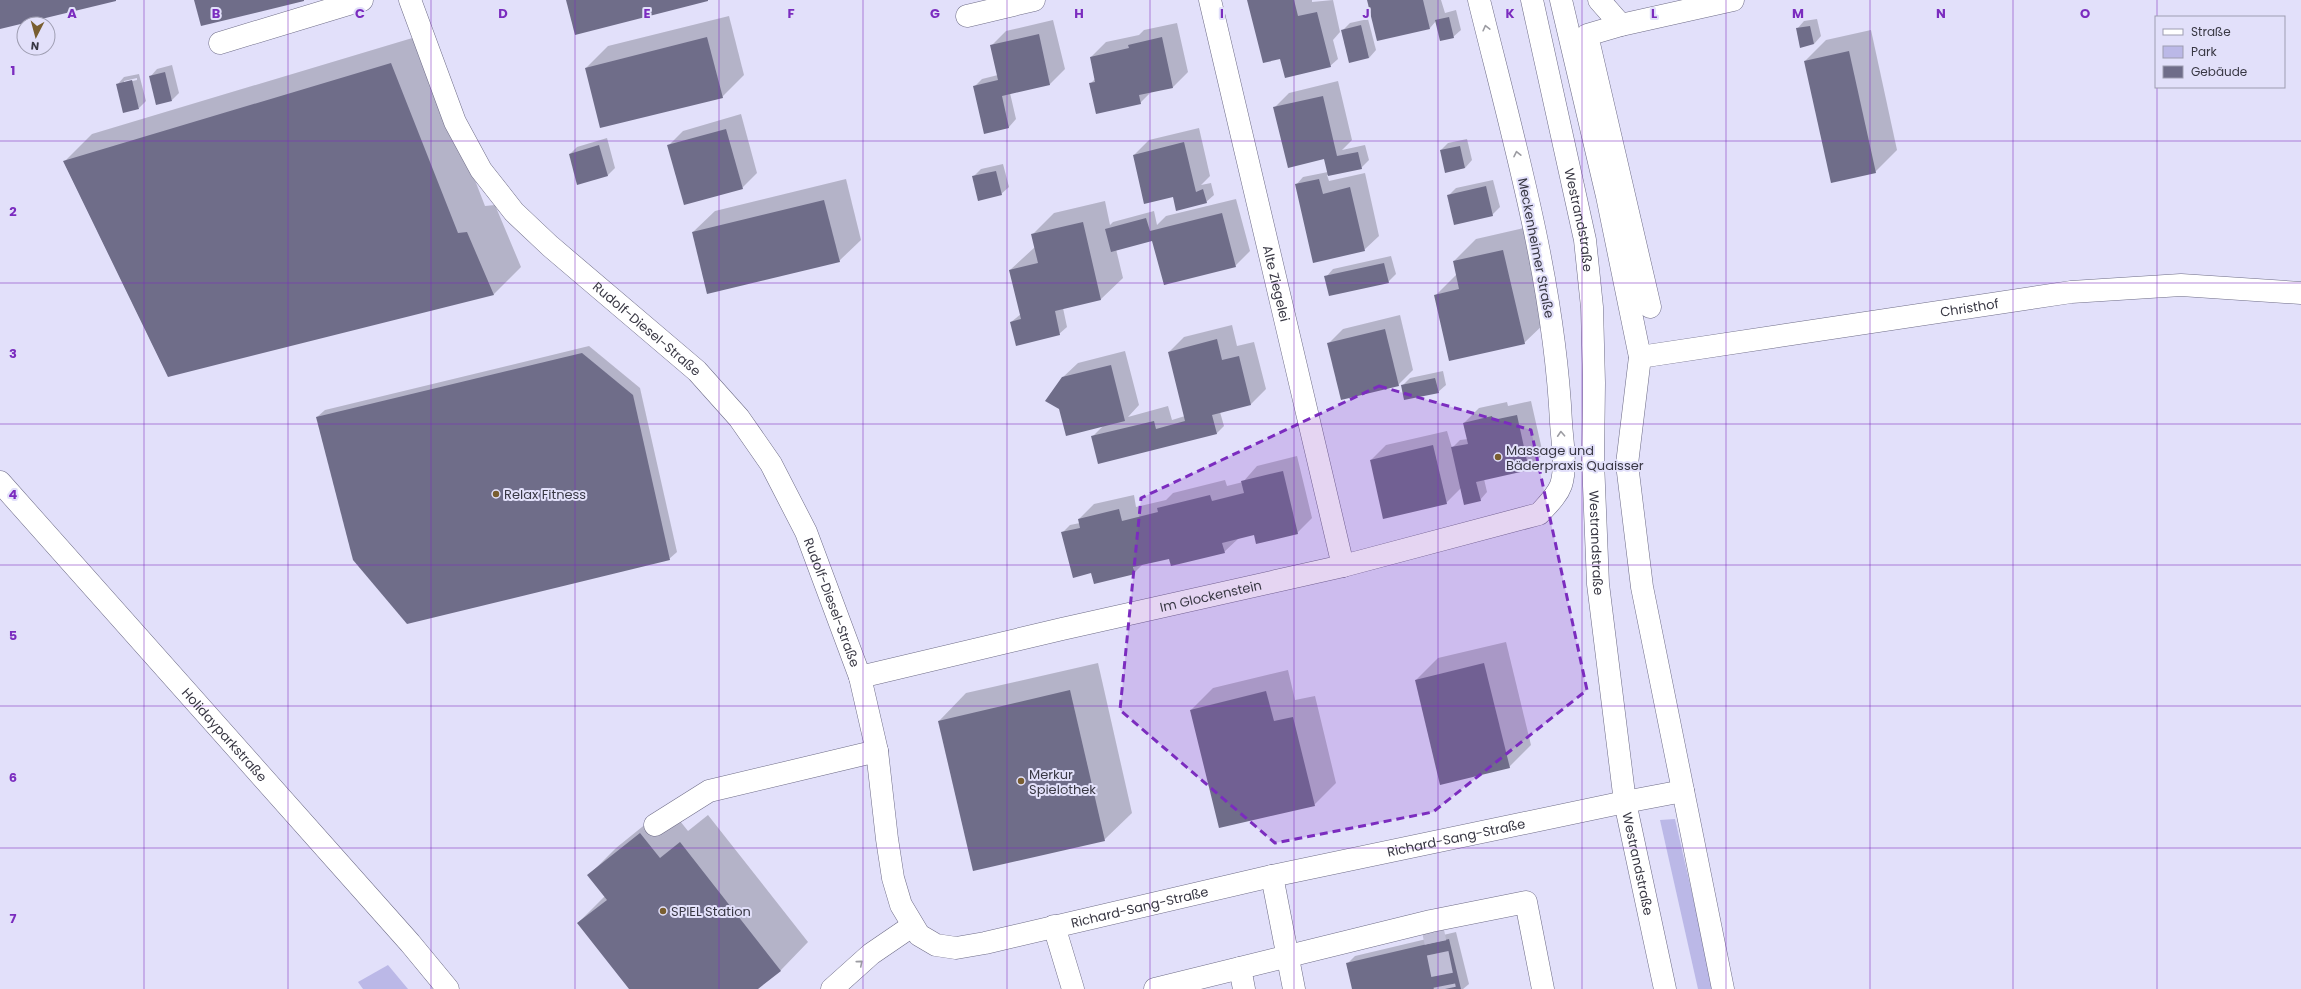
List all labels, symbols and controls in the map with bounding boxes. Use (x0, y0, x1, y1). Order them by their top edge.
text: A (67, 4, 77, 23)
text: B (212, 4, 221, 23)
text: C (355, 4, 365, 23)
text: D (498, 4, 508, 23)
text: E (643, 4, 651, 23)
text: F (787, 4, 795, 23)
text: G (930, 4, 940, 23)
text: H (1074, 4, 1084, 23)
text: I (1220, 4, 1224, 23)
text: J (1362, 4, 1370, 23)
text: K (1505, 4, 1515, 23)
text: L (1651, 4, 1657, 23)
text: M (1792, 4, 1804, 23)
text: N (1936, 4, 1946, 23)
text: O (2080, 4, 2090, 23)
north arrow (16, 16, 56, 56)
legend (2155, 16, 2285, 88)
text: Straße (2191, 23, 2231, 40)
one-way arrow (1482, 24, 1491, 31)
text: N (30, 38, 40, 54)
text: Park (2191, 43, 2218, 60)
text: 1 (11, 61, 15, 80)
text: Gebäude (2191, 63, 2247, 80)
one-way arrow (1513, 151, 1521, 157)
street label: Westrandstraße (1560, 166, 1598, 273)
street label: Meckenheimer Straße (1513, 176, 1559, 320)
text: 2 (9, 202, 17, 221)
street label: Alte Ziegelei (1258, 243, 1295, 323)
street label: Rudolf-Diesel-Straße (589, 277, 705, 380)
street label: Christhof (1939, 294, 2000, 321)
text: 3 (9, 344, 17, 363)
one-way arrow (1557, 431, 1566, 437)
place label: Massage und Bäderpraxis Quaisser (1506, 441, 1644, 475)
marker: Massage und Bäderpraxis Quaisser (1493, 452, 1503, 462)
text: 4 (9, 485, 18, 504)
place label: Relax Fitness (504, 485, 586, 504)
marker: Relax Fitness (491, 489, 501, 499)
street label: Westrandstraße (1585, 490, 1609, 596)
street label: Rudolf-Diesel-Straße (799, 535, 865, 670)
street label: Im Glockenstein (1158, 575, 1263, 616)
text: 5 (9, 626, 17, 645)
street label: Holidayparkstraße (178, 683, 272, 786)
place label: Merkur Spielothek (1029, 765, 1096, 799)
text: 6 (9, 768, 17, 787)
marker: Merkur Spielothek (1016, 776, 1026, 786)
street label: Westrandstraße (1618, 810, 1658, 917)
street label: Richard-Sang-Straße (1385, 814, 1527, 861)
street label: Richard-Sang-Straße (1069, 882, 1210, 932)
place label: SPIEL Station (671, 902, 751, 921)
marker: SPIEL Station (658, 906, 668, 916)
text: 7 (10, 909, 17, 928)
one-way arrow (855, 960, 863, 967)

